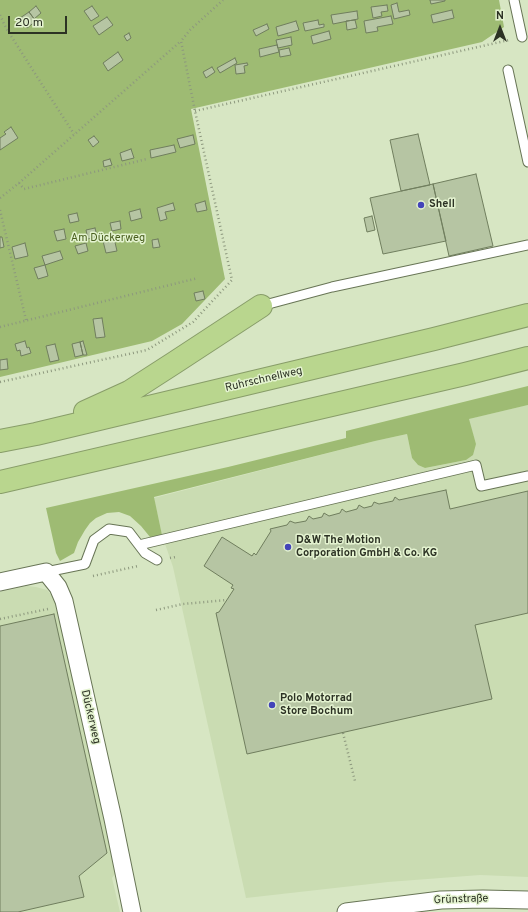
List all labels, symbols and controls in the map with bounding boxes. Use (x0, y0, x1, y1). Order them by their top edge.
scale bar (10, 8, 69, 34)
north arrow (480, 8, 520, 48)
text: N (496, 9, 504, 23)
text: 20 m (15, 15, 43, 31)
place label: Shell (429, 198, 455, 212)
marker: Shell (416, 200, 426, 210)
park label: Am Dückerweg (71, 232, 145, 246)
street label: Ruhrschnellweg (224, 365, 304, 395)
place label: D&W The Motion Corporation GmbH & Co. KG (296, 534, 437, 560)
marker: D&W The Motion Corporation GmbH & Co. KG (283, 542, 293, 552)
street label: Dückerweg (77, 689, 103, 745)
place label: Polo Motorrad Store Bochum (280, 692, 353, 718)
marker: Polo Motorrad Store Bochum (267, 700, 277, 710)
street label: Grünstraße (433, 892, 489, 908)

